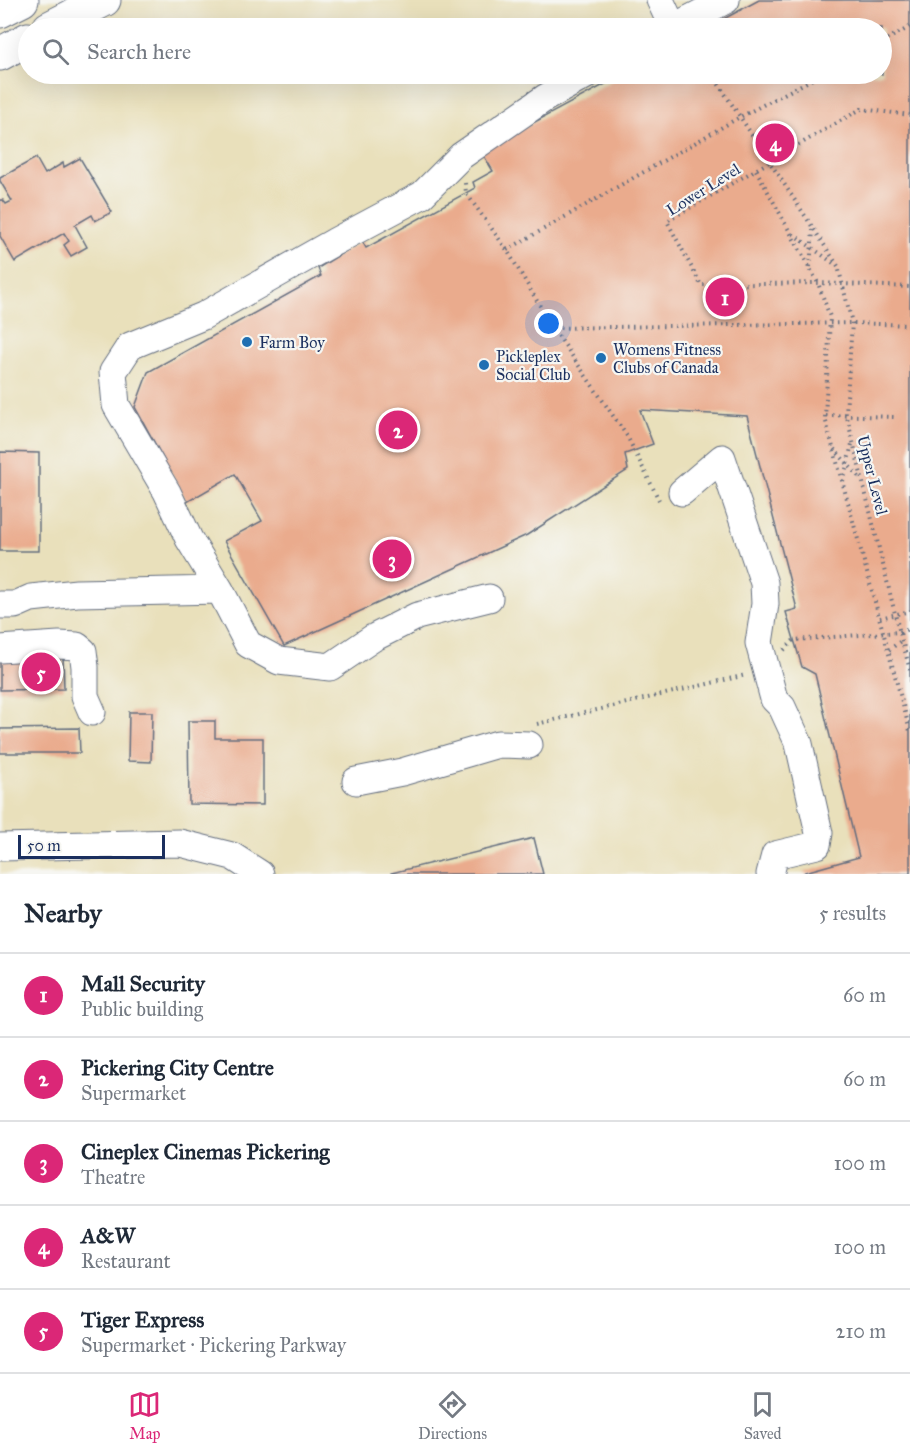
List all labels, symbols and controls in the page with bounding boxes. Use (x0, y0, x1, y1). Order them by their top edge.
search box (18, 18, 892, 84)
icon: search (39, 35, 72, 68)
text: Search here (87, 38, 191, 65)
pin: 4 (756, 120, 794, 166)
street label: Lower Level (663, 159, 744, 220)
pin: 1 (706, 274, 744, 320)
your location (534, 309, 563, 338)
place label: Farm Boy (259, 333, 325, 352)
marker: Farm Boy (240, 335, 254, 349)
place label: Womens Fitness Clubs of Canada (613, 340, 721, 377)
place label: Pickleplex Social Club (496, 347, 571, 384)
marker: Womens Fitness Clubs of Canada (594, 351, 608, 365)
marker: Pickleplex Social Club (477, 358, 491, 372)
pin: 2 (378, 408, 418, 452)
street label: Upper Level (853, 433, 892, 518)
pin: 3 (372, 536, 412, 582)
pin: 5 (22, 650, 60, 694)
scale bar (18, 832, 165, 860)
text: 50 m (27, 836, 61, 855)
text: Nearby (24, 897, 102, 929)
text: 5 results (819, 901, 886, 925)
text: Mall Security (81, 970, 205, 997)
text: 1 (40, 983, 47, 1007)
text: 60 m (843, 983, 886, 1007)
text: Public building (81, 997, 203, 1021)
text: Pickering City Centre (81, 1054, 274, 1081)
text: 2 (39, 1067, 48, 1091)
text: 60 m (843, 1067, 886, 1091)
text: Supermarket (81, 1081, 186, 1105)
text: Cineplex Cinemas Pickering (81, 1138, 330, 1165)
text: 3 (40, 1151, 48, 1175)
text: 100 m (834, 1151, 886, 1175)
text: Theatre (81, 1165, 145, 1189)
text: A&W (81, 1222, 135, 1249)
text: 4 (38, 1235, 49, 1259)
text: 100 m (834, 1235, 886, 1259)
text: Restaurant (81, 1249, 171, 1273)
text: Tiger Express (81, 1306, 204, 1333)
text: 5 (39, 1319, 48, 1343)
text: 210 m (836, 1319, 886, 1343)
text: Supermarket · Pickering Parkway (81, 1333, 346, 1357)
tab: Map (128, 1388, 161, 1443)
tab: Directions (418, 1388, 487, 1443)
tab: Saved (744, 1388, 782, 1443)

